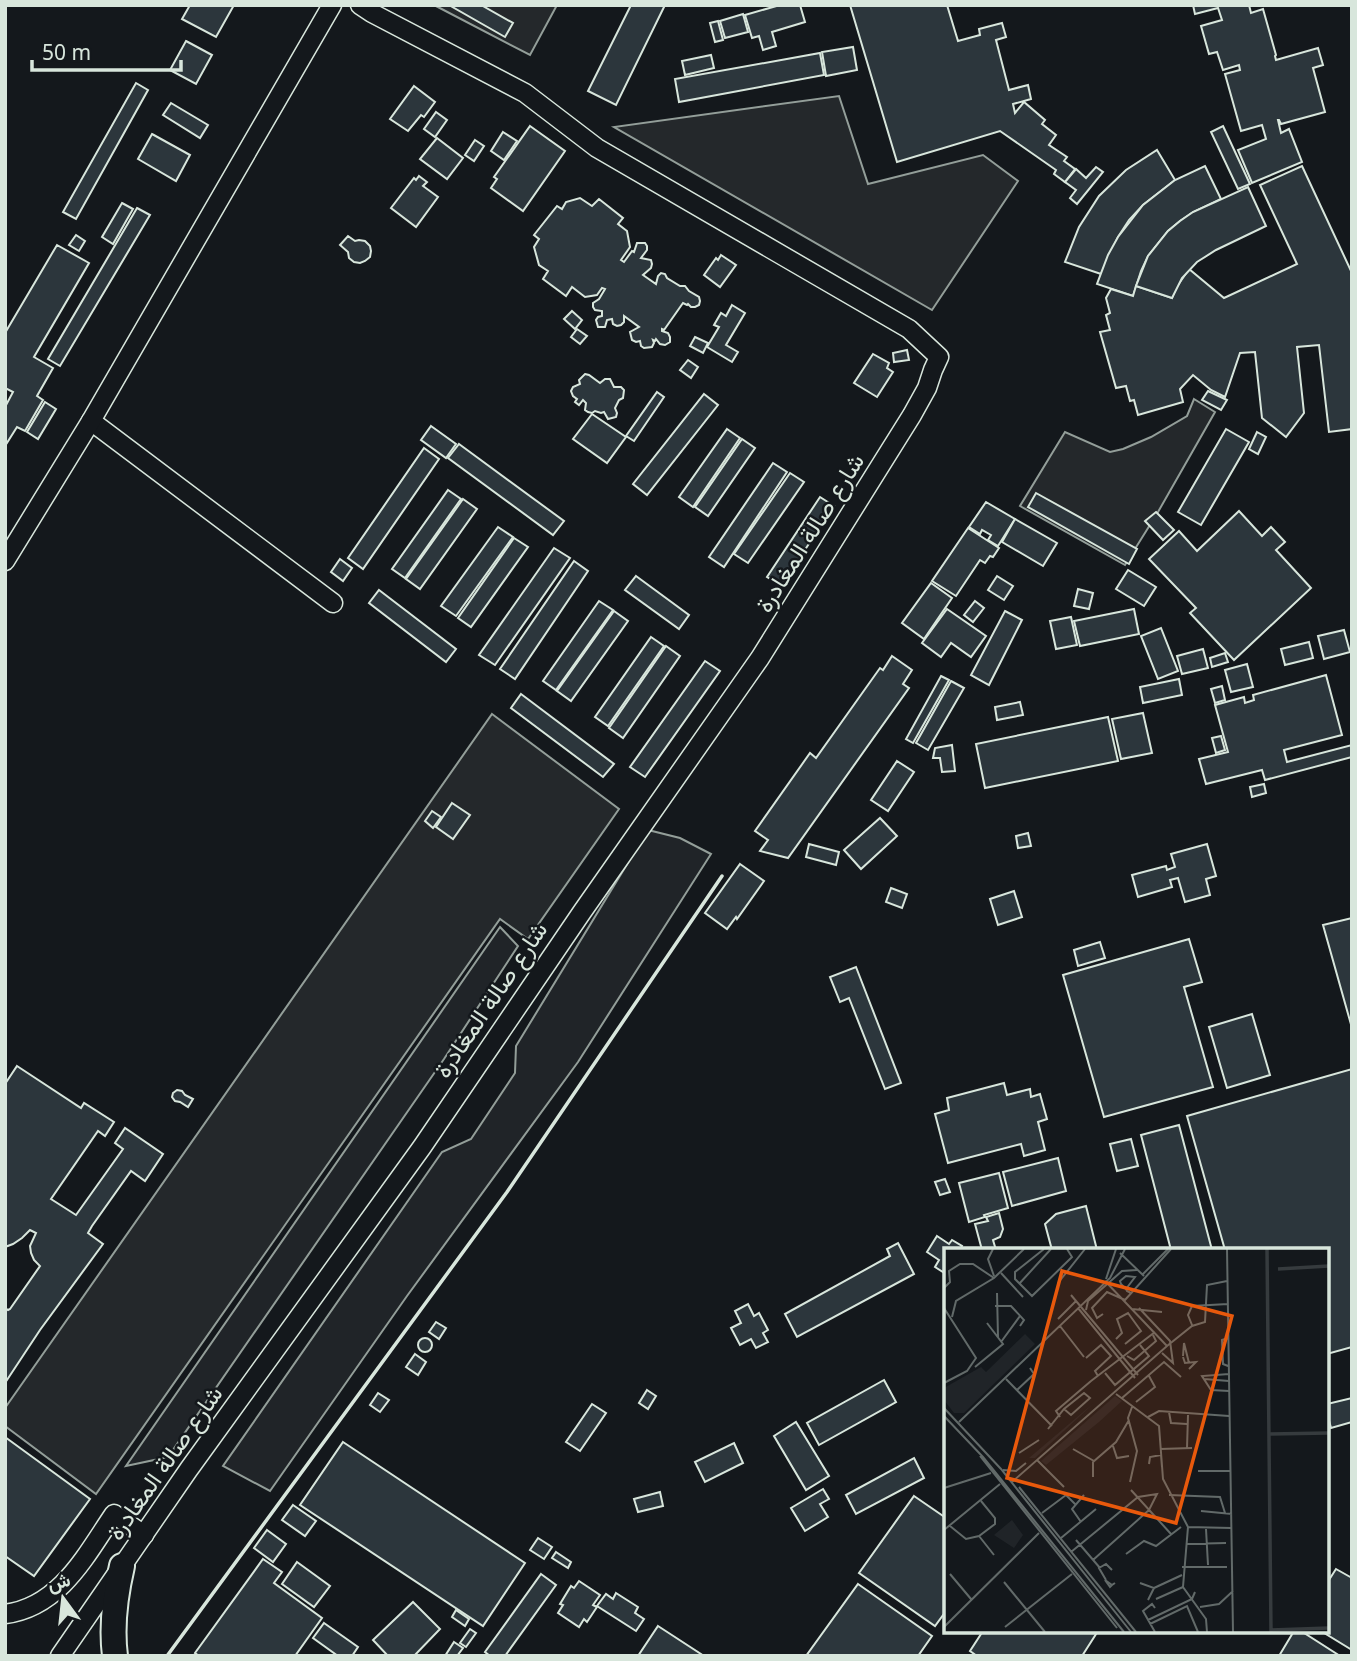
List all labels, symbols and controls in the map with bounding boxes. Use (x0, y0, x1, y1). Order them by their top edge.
scale bar (32, 28, 180, 72)
text: 50 m (42, 38, 91, 66)
street label: شارع صالة المغادرة (747, 446, 872, 619)
street label: شارع صالة المغادرة (425, 915, 555, 1084)
inset map (944, 1248, 1329, 1633)
street label: شارع صالة المغادرة (98, 1378, 230, 1547)
north arrow (28, 1563, 98, 1633)
text: ش (44, 1566, 73, 1597)

